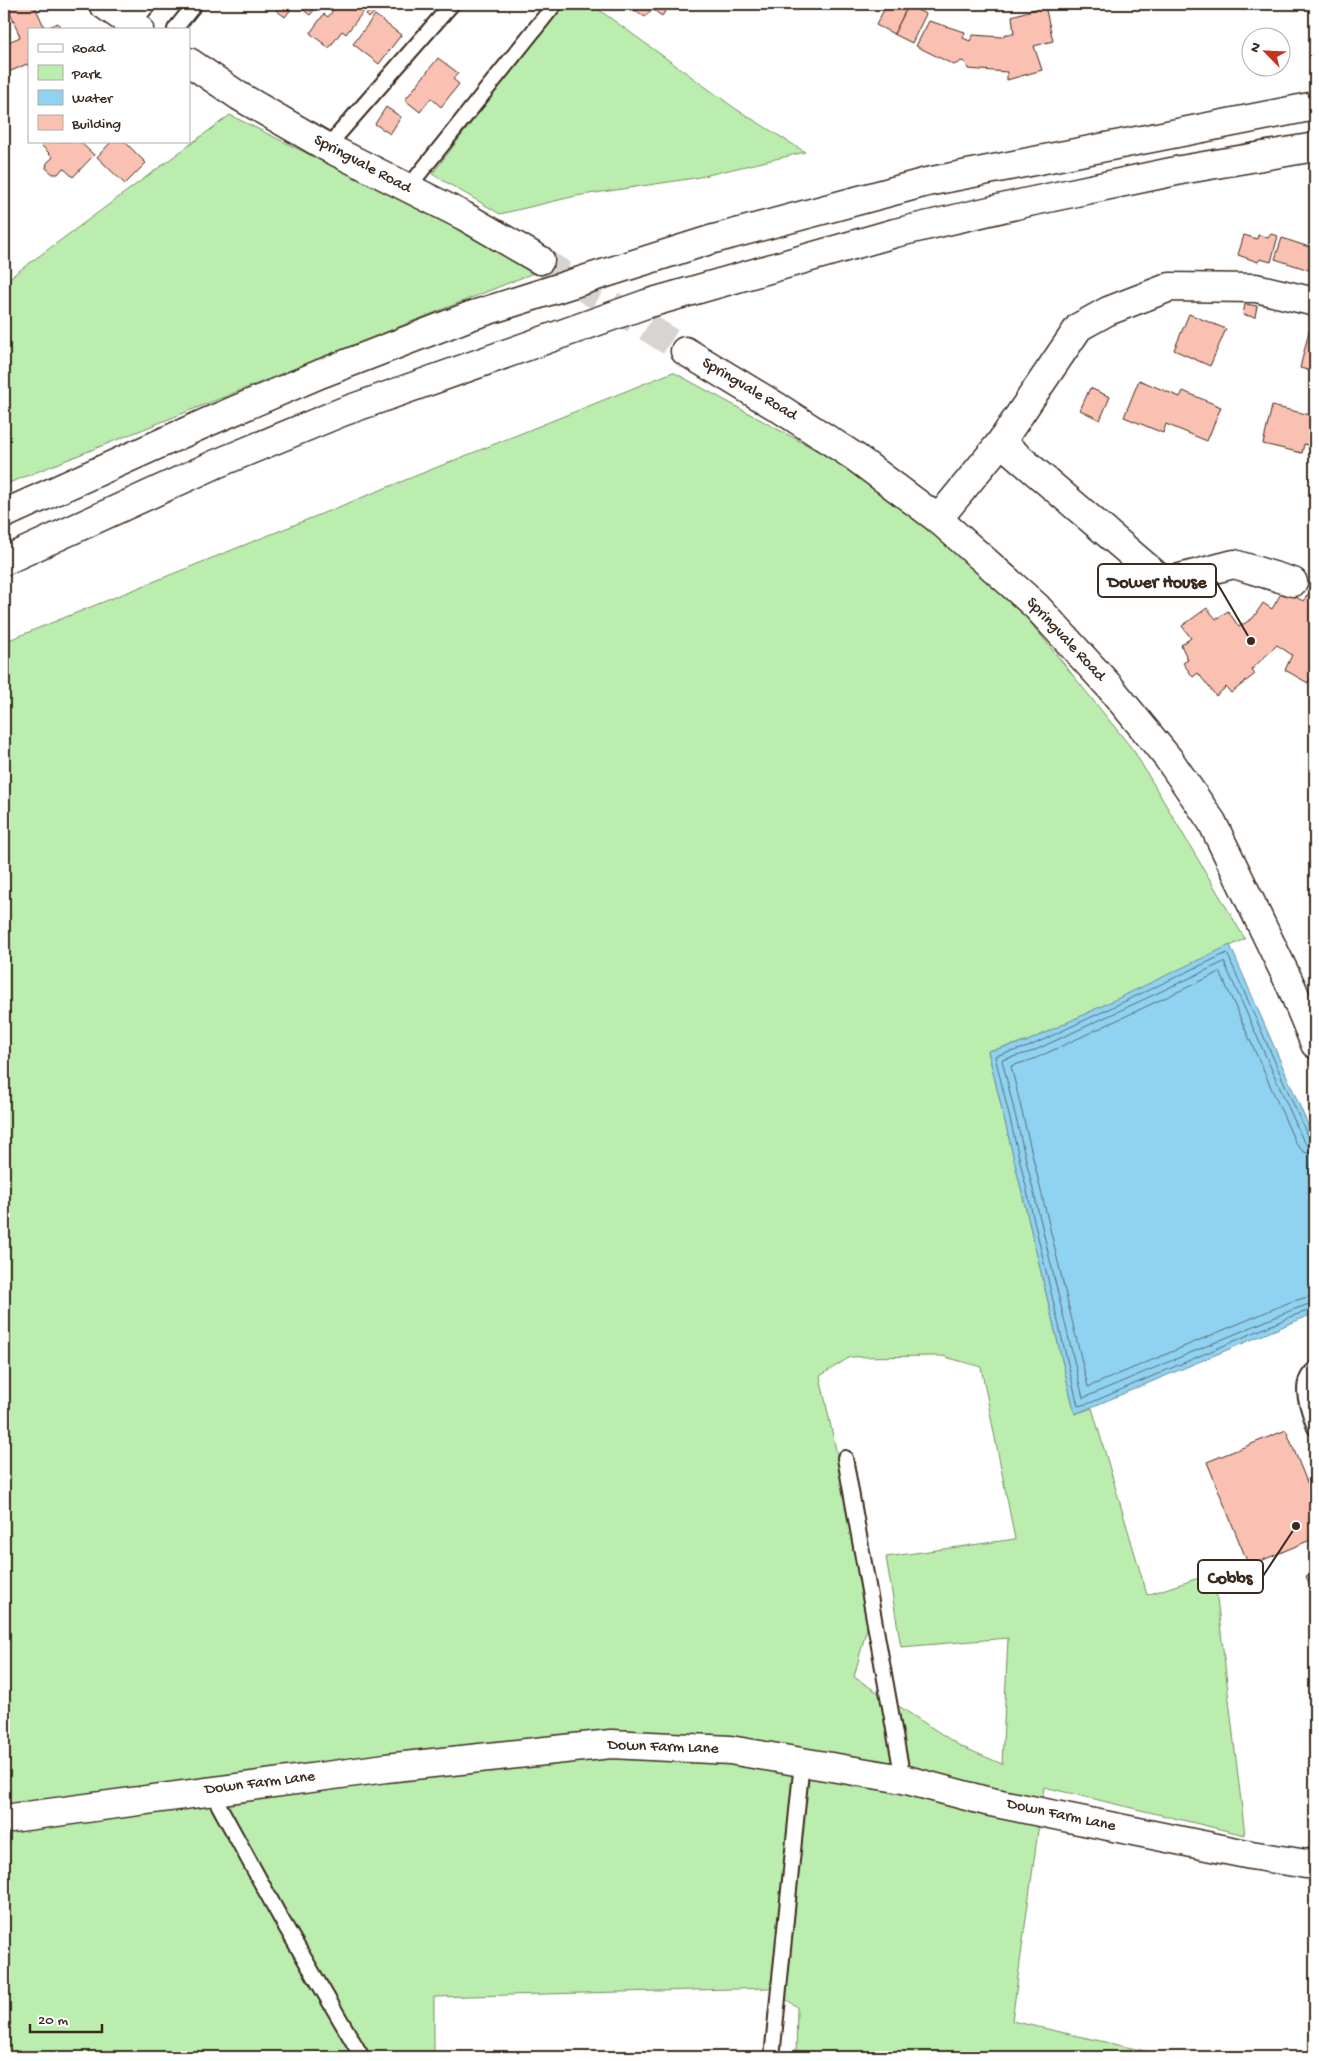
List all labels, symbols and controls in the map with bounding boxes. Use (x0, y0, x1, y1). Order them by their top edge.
legend (28, 28, 190, 142)
north arrow (1242, 28, 1292, 78)
text: Road (72, 40, 106, 58)
text: N (1247, 40, 1266, 55)
text: Park (71, 66, 102, 84)
text: Water (72, 90, 114, 108)
text: Building (71, 116, 121, 134)
street label: Springvale Road (310, 131, 415, 199)
street label: Springvale Road (698, 354, 801, 427)
callout: Dower House (1098, 564, 1216, 597)
text: Dower House (1106, 573, 1207, 594)
street label: Springvale Road (1021, 594, 1110, 687)
callout: Cobbs (1198, 1560, 1263, 1593)
text: Cobbs (1207, 1569, 1254, 1590)
street label: Down Farm Lane (606, 1737, 720, 1759)
street label: Down Farm Lane (203, 1768, 317, 1800)
street label: Down Farm Lane (1004, 1795, 1118, 1837)
scale bar (30, 2001, 102, 2033)
text: 20 m (38, 2012, 68, 2030)

